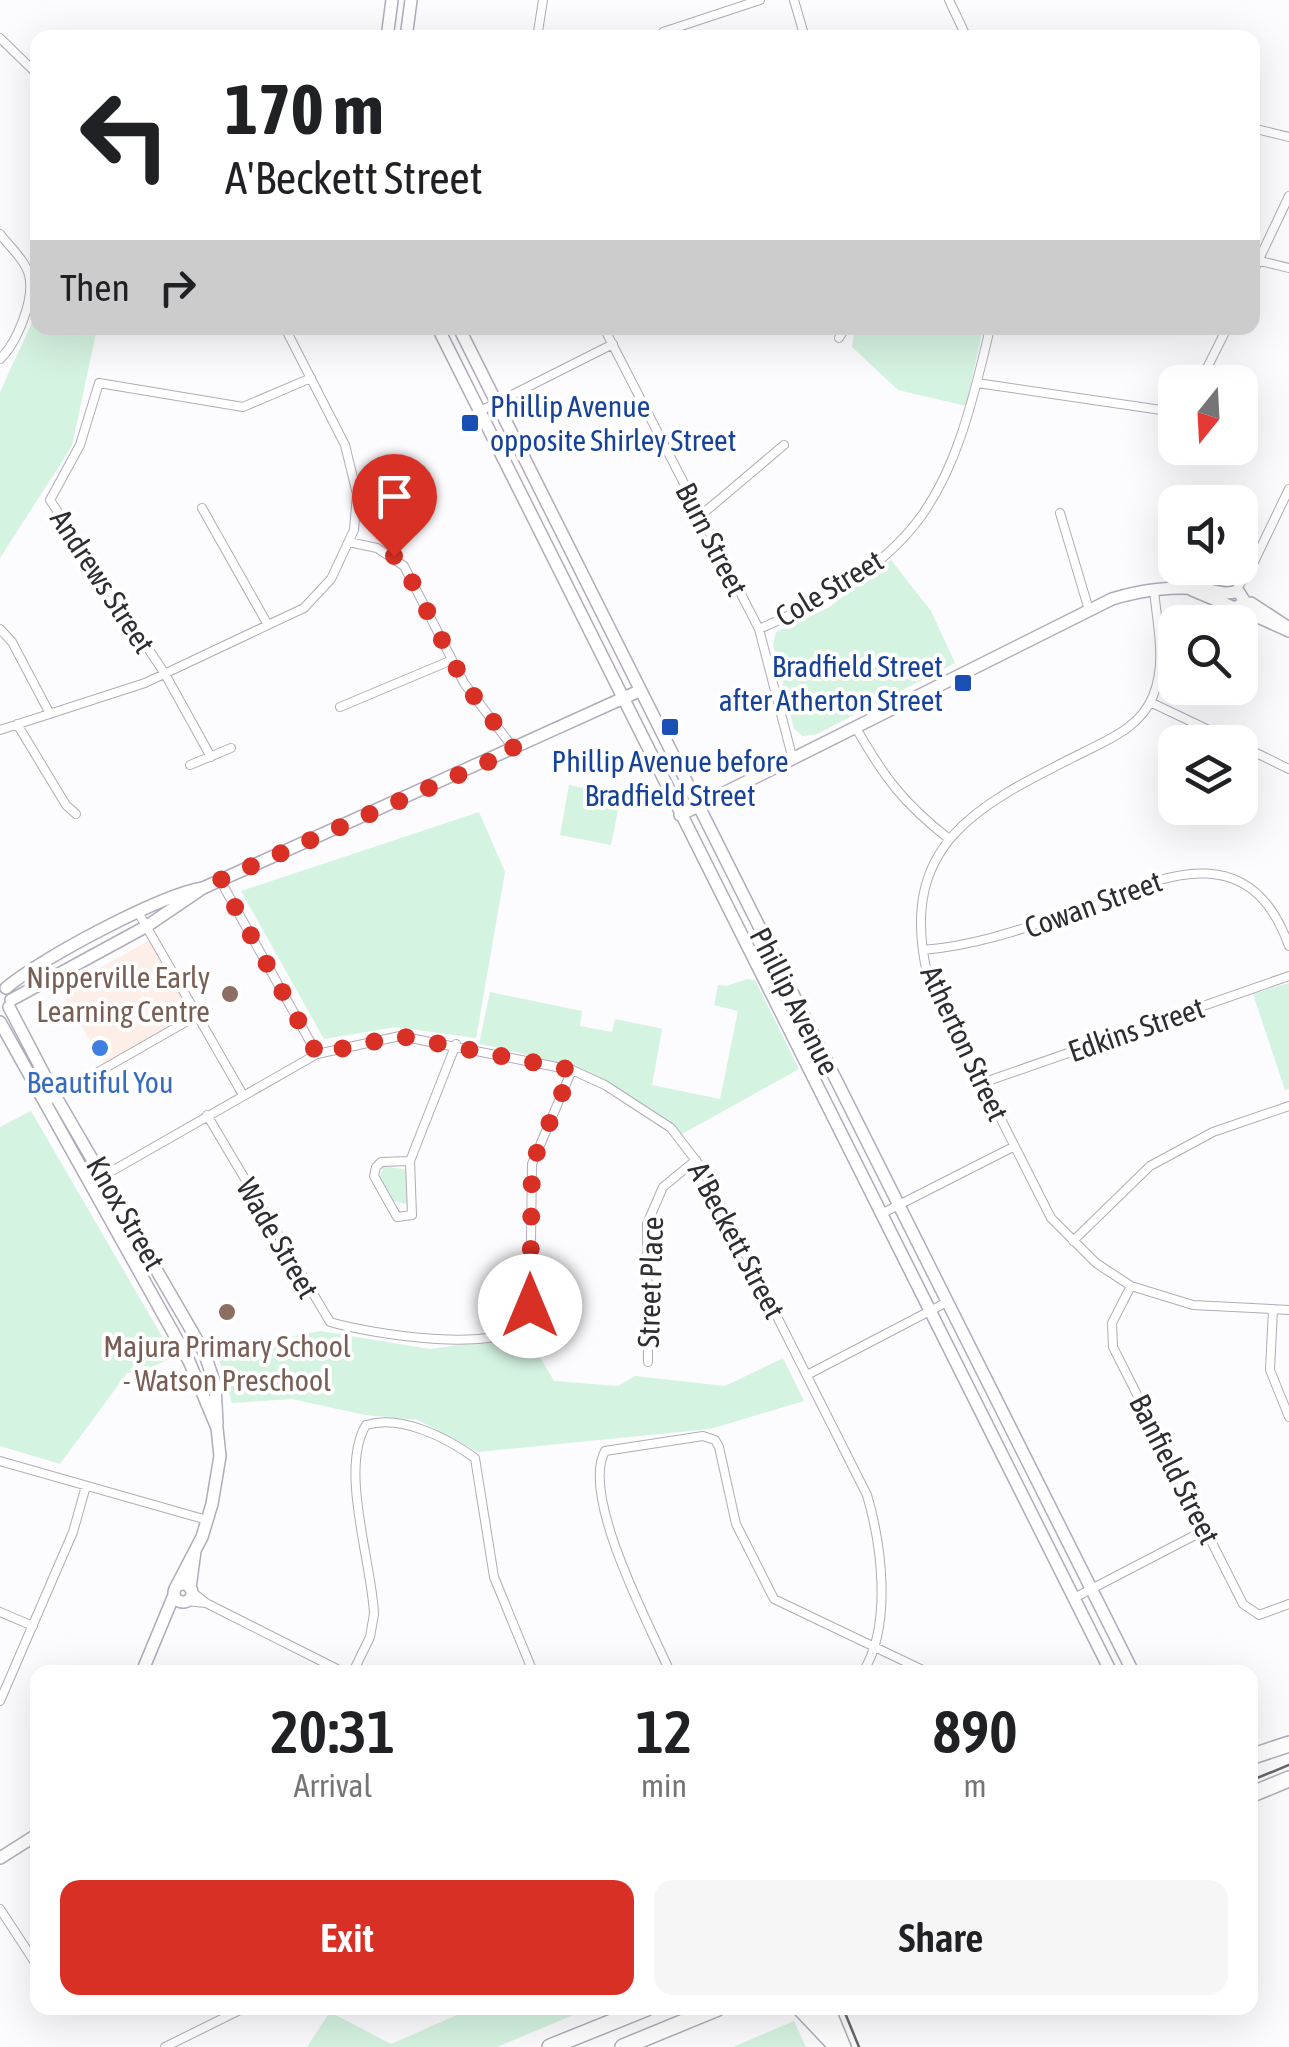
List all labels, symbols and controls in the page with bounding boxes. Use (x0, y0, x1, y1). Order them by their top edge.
text: 170 m (225, 69, 384, 149)
icon: left (60, 70, 190, 200)
text: A'Beckett Street (225, 152, 483, 204)
icon: right (150, 260, 205, 315)
text: Then (60, 266, 130, 309)
north arrow (1158, 365, 1258, 465)
map controls (1158, 365, 1258, 825)
place label: Phillip Avenue opposite Shirley Street (490, 389, 736, 457)
marker: Phillip Avenue opposite Shirley Street (459, 412, 481, 434)
pin (352, 454, 437, 557)
icon: arrive (367, 469, 422, 524)
street label: Burn Street (669, 477, 755, 601)
button: sound (1158, 485, 1258, 585)
street label: Andrews Street (44, 503, 162, 659)
street label: Cole Street (769, 543, 889, 633)
button: search (1158, 605, 1258, 705)
place label: Bradfield Street after Atherton Street (719, 649, 943, 717)
marker: Bradfield Street after Atherton Street (952, 672, 974, 694)
marker: Phillip Avenue before Bradfield Street (659, 716, 681, 738)
button: layers (1158, 725, 1258, 825)
place label: Phillip Avenue before Bradfield Street (551, 744, 789, 812)
street label: Cowan Street (1020, 864, 1166, 944)
street label: Phillip Avenue (743, 922, 847, 1080)
place label: Nipperville Early Learning Centre (26, 960, 210, 1028)
street label: Atherton Street (914, 960, 1016, 1126)
marker: Nipperville Early Learning Centre (219, 983, 241, 1005)
street label: Edkins Street (1064, 990, 1208, 1068)
marker: Beautiful You (89, 1037, 111, 1059)
place label: Beautiful You (27, 1065, 173, 1099)
street label: Knox Street (80, 1150, 172, 1276)
street label: A'Beckett Street (682, 1156, 792, 1324)
street label: Wade Street (230, 1172, 326, 1304)
street label: Street Place (631, 1216, 669, 1348)
position arrow (478, 1254, 582, 1358)
marker: Majura Primary School - Watson Preschool (216, 1301, 238, 1323)
place label: Majura Primary School - Watson Preschool (103, 1329, 351, 1397)
street label: Banfield Street (1123, 1389, 1227, 1549)
text: 20:31 (271, 1697, 395, 1766)
text: 12 (636, 1697, 692, 1766)
text: 890 (933, 1697, 1017, 1766)
text: Arrival (294, 1767, 372, 1804)
text: min (641, 1767, 687, 1804)
text: m (964, 1767, 987, 1804)
button: Exit (60, 1880, 634, 1995)
button: Share (654, 1880, 1228, 1995)

